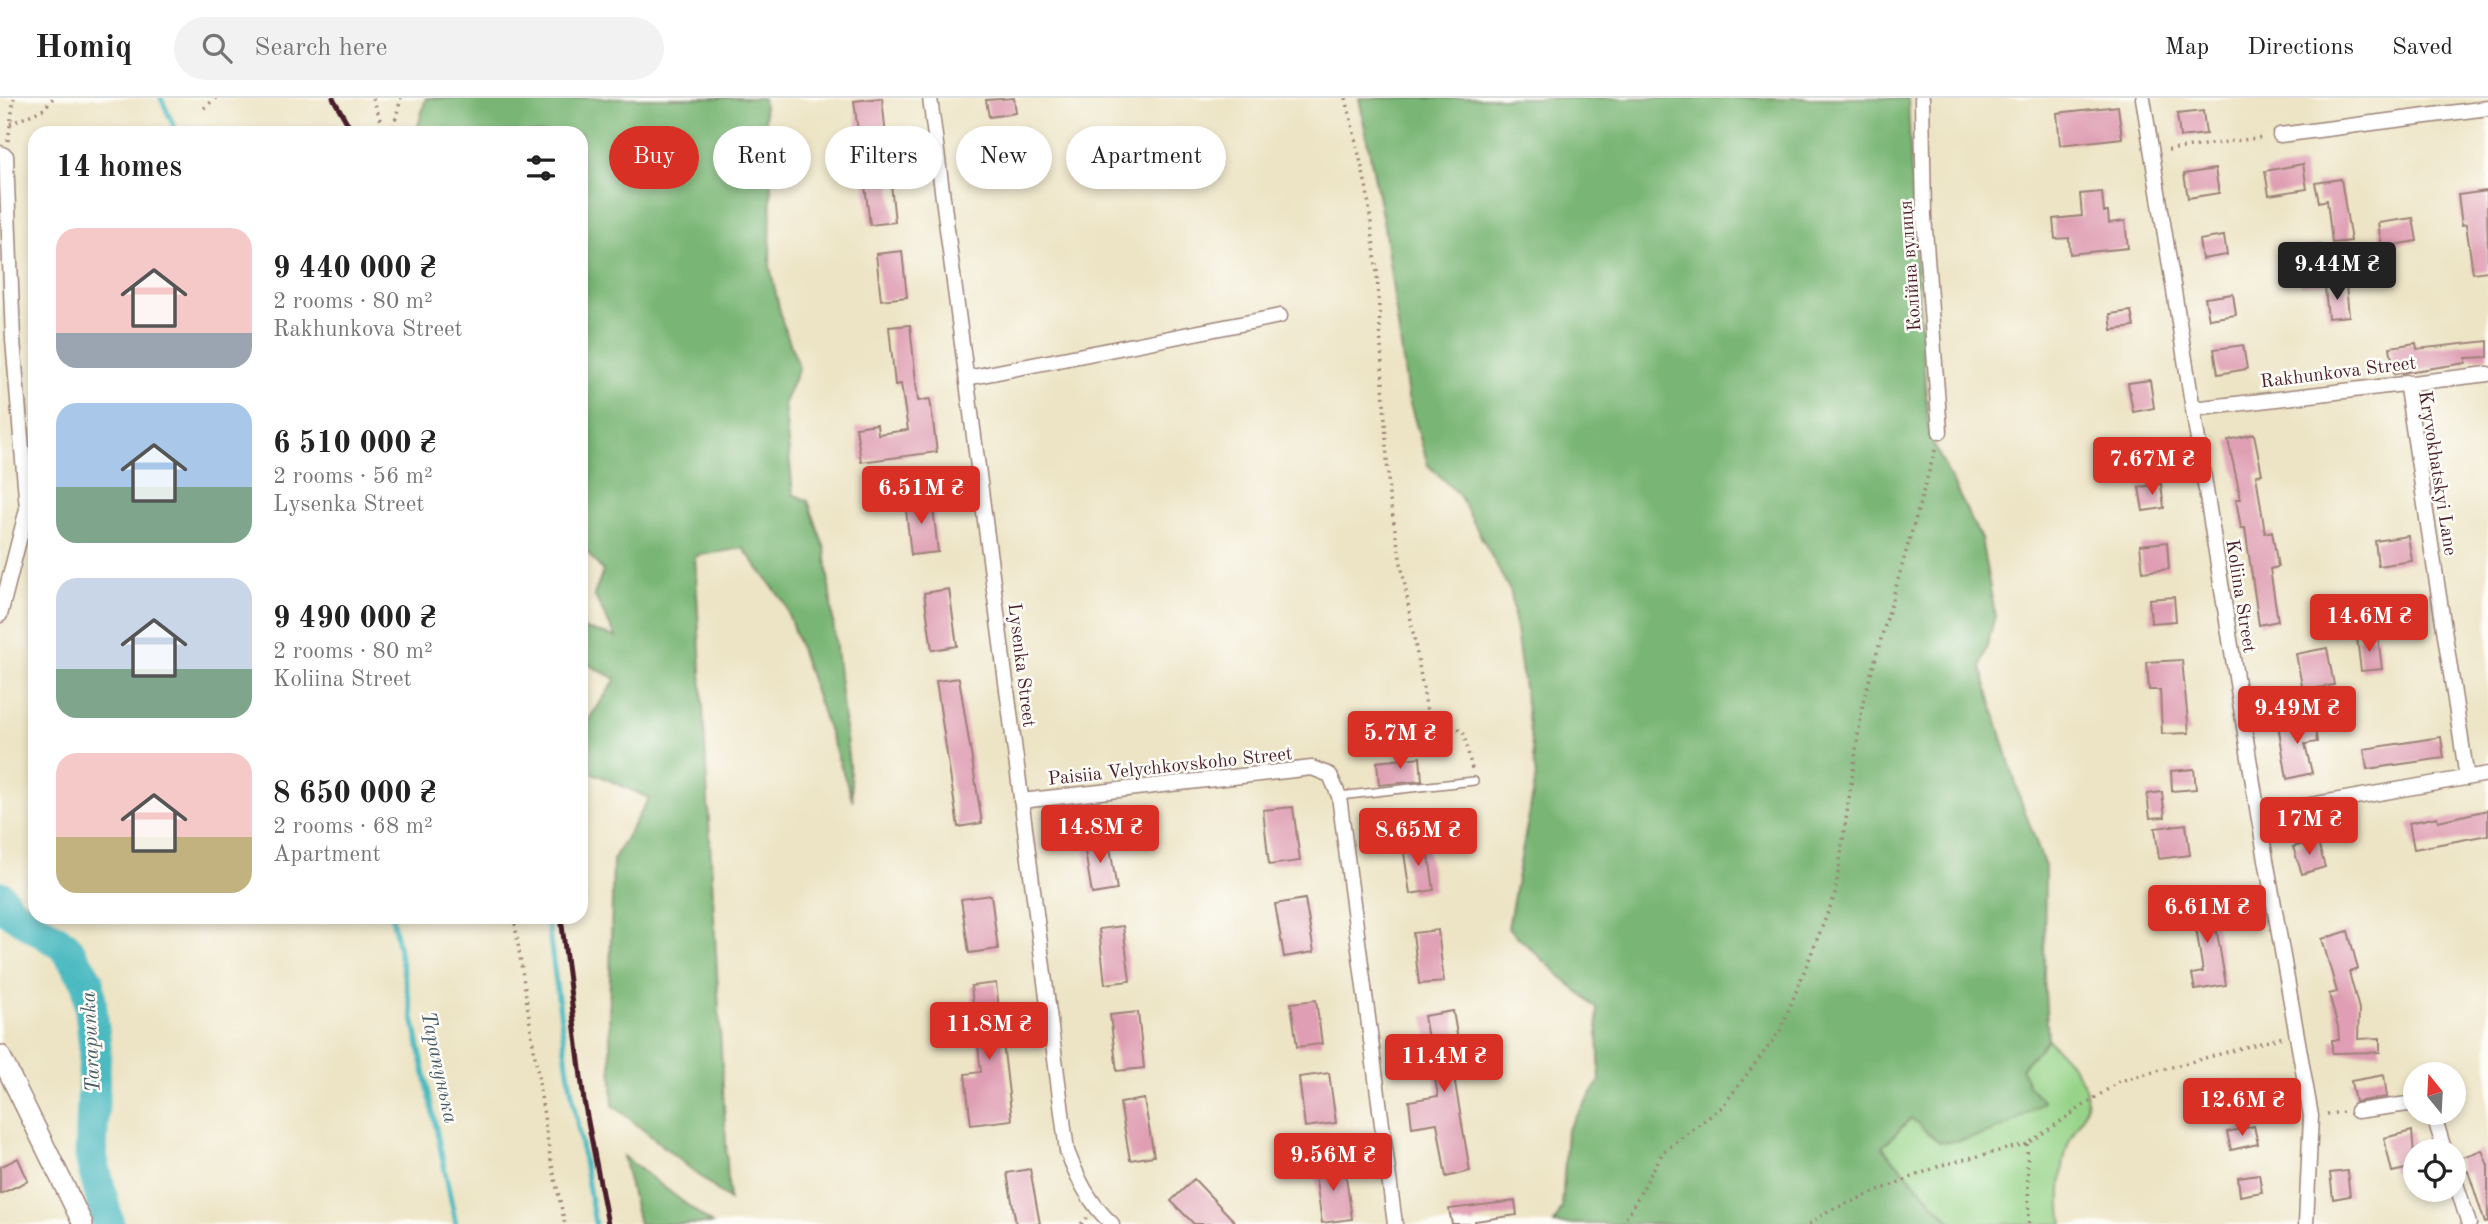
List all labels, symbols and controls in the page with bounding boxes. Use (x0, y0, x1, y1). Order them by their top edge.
search box (174, 17, 664, 80)
icon: search (198, 29, 236, 67)
text: Homiq (35, 32, 132, 65)
text: Search here (254, 35, 387, 61)
text: Map (2165, 36, 2209, 60)
text: Directions (2247, 36, 2354, 60)
text: Saved (2392, 36, 2453, 60)
chip: Buy (609, 126, 699, 189)
chip: Rent (713, 126, 811, 189)
chip: Filters (825, 126, 942, 189)
chip: New (956, 126, 1052, 189)
chip: Apartment (1066, 126, 1226, 189)
icon: filters (522, 149, 560, 187)
text: 14 homes (56, 153, 182, 183)
street label: Колійна вулиця (1897, 199, 1926, 332)
pin: 9.44M ₴ (2272, 242, 2402, 302)
text: 9.44M ₴ (2294, 253, 2380, 276)
text: 9 440 000 ₴ (273, 254, 437, 284)
icon: home (112, 256, 196, 340)
text: 2 rooms · 80 m² (273, 290, 433, 313)
text: Rakhunkova Street (273, 318, 463, 341)
street label: Rakhunkova Street (2259, 355, 2417, 392)
street label: Kryvokhatskyi Lane (2414, 390, 2459, 557)
text: 6 510 000 ₴ (273, 429, 437, 459)
icon: home (112, 431, 196, 515)
pin: 7.67M ₴ (2087, 438, 2217, 497)
text: 7.67M ₴ (2109, 448, 2195, 471)
text: 2 rooms · 56 m² (273, 465, 433, 488)
pin: 6.51M ₴ (856, 466, 986, 526)
text: 6.51M ₴ (878, 477, 964, 500)
text: Lysenka Street (273, 493, 424, 516)
street label: Koliina Street (2221, 538, 2258, 654)
pin: 14.6M ₴ (2304, 594, 2434, 654)
street label: Lysenka Street (1003, 602, 1038, 728)
text: 9 490 000 ₴ (273, 604, 437, 634)
text: 14.6M ₴ (2326, 605, 2412, 628)
icon: home (112, 606, 196, 690)
text: 2 rooms · 80 m² (273, 640, 433, 663)
text: Koliina Street (273, 668, 412, 691)
pin: 9.49M ₴ (2232, 686, 2362, 746)
text: 9.49M ₴ (2254, 697, 2340, 720)
pin: 5.7M ₴ (1343, 712, 1457, 771)
text: 5.7M ₴ (1364, 722, 1436, 745)
street label: Paisiia Velychkovskoho Street (1047, 745, 1294, 790)
text: 8 650 000 ₴ (273, 779, 437, 809)
icon: home (112, 781, 196, 865)
pin: 17M ₴ (2260, 798, 2358, 857)
pin: 14.8M ₴ (1035, 806, 1165, 865)
pin: 8.65M ₴ (1353, 808, 1483, 868)
text: 17M ₴ (2276, 808, 2342, 831)
text: 2 rooms · 68 m² (273, 815, 433, 838)
text: 14.8M ₴ (1057, 816, 1143, 839)
text: 8.65M ₴ (1375, 819, 1461, 842)
text: Apartment (273, 843, 381, 866)
pin: 6.61M ₴ (2142, 886, 2272, 945)
text: 6.61M ₴ (2164, 896, 2250, 919)
water label: Tarapunka (78, 991, 105, 1093)
pin: 11.8M ₴ (924, 1002, 1054, 1062)
water label: Тарапунька (416, 1009, 461, 1125)
text: 11.8M ₴ (946, 1013, 1032, 1036)
pin: 11.4M ₴ (1379, 1034, 1509, 1094)
text: 11.4M ₴ (1401, 1045, 1487, 1068)
north arrow (2403, 1062, 2466, 1125)
map controls (2403, 1062, 2466, 1202)
pin: 12.6M ₴ (2177, 1079, 2307, 1138)
text: 12.6M ₴ (2199, 1089, 2285, 1112)
pin: 9.56M ₴ (1268, 1134, 1398, 1193)
button: locate (2403, 1139, 2466, 1202)
text: 9.56M ₴ (1290, 1144, 1376, 1167)

